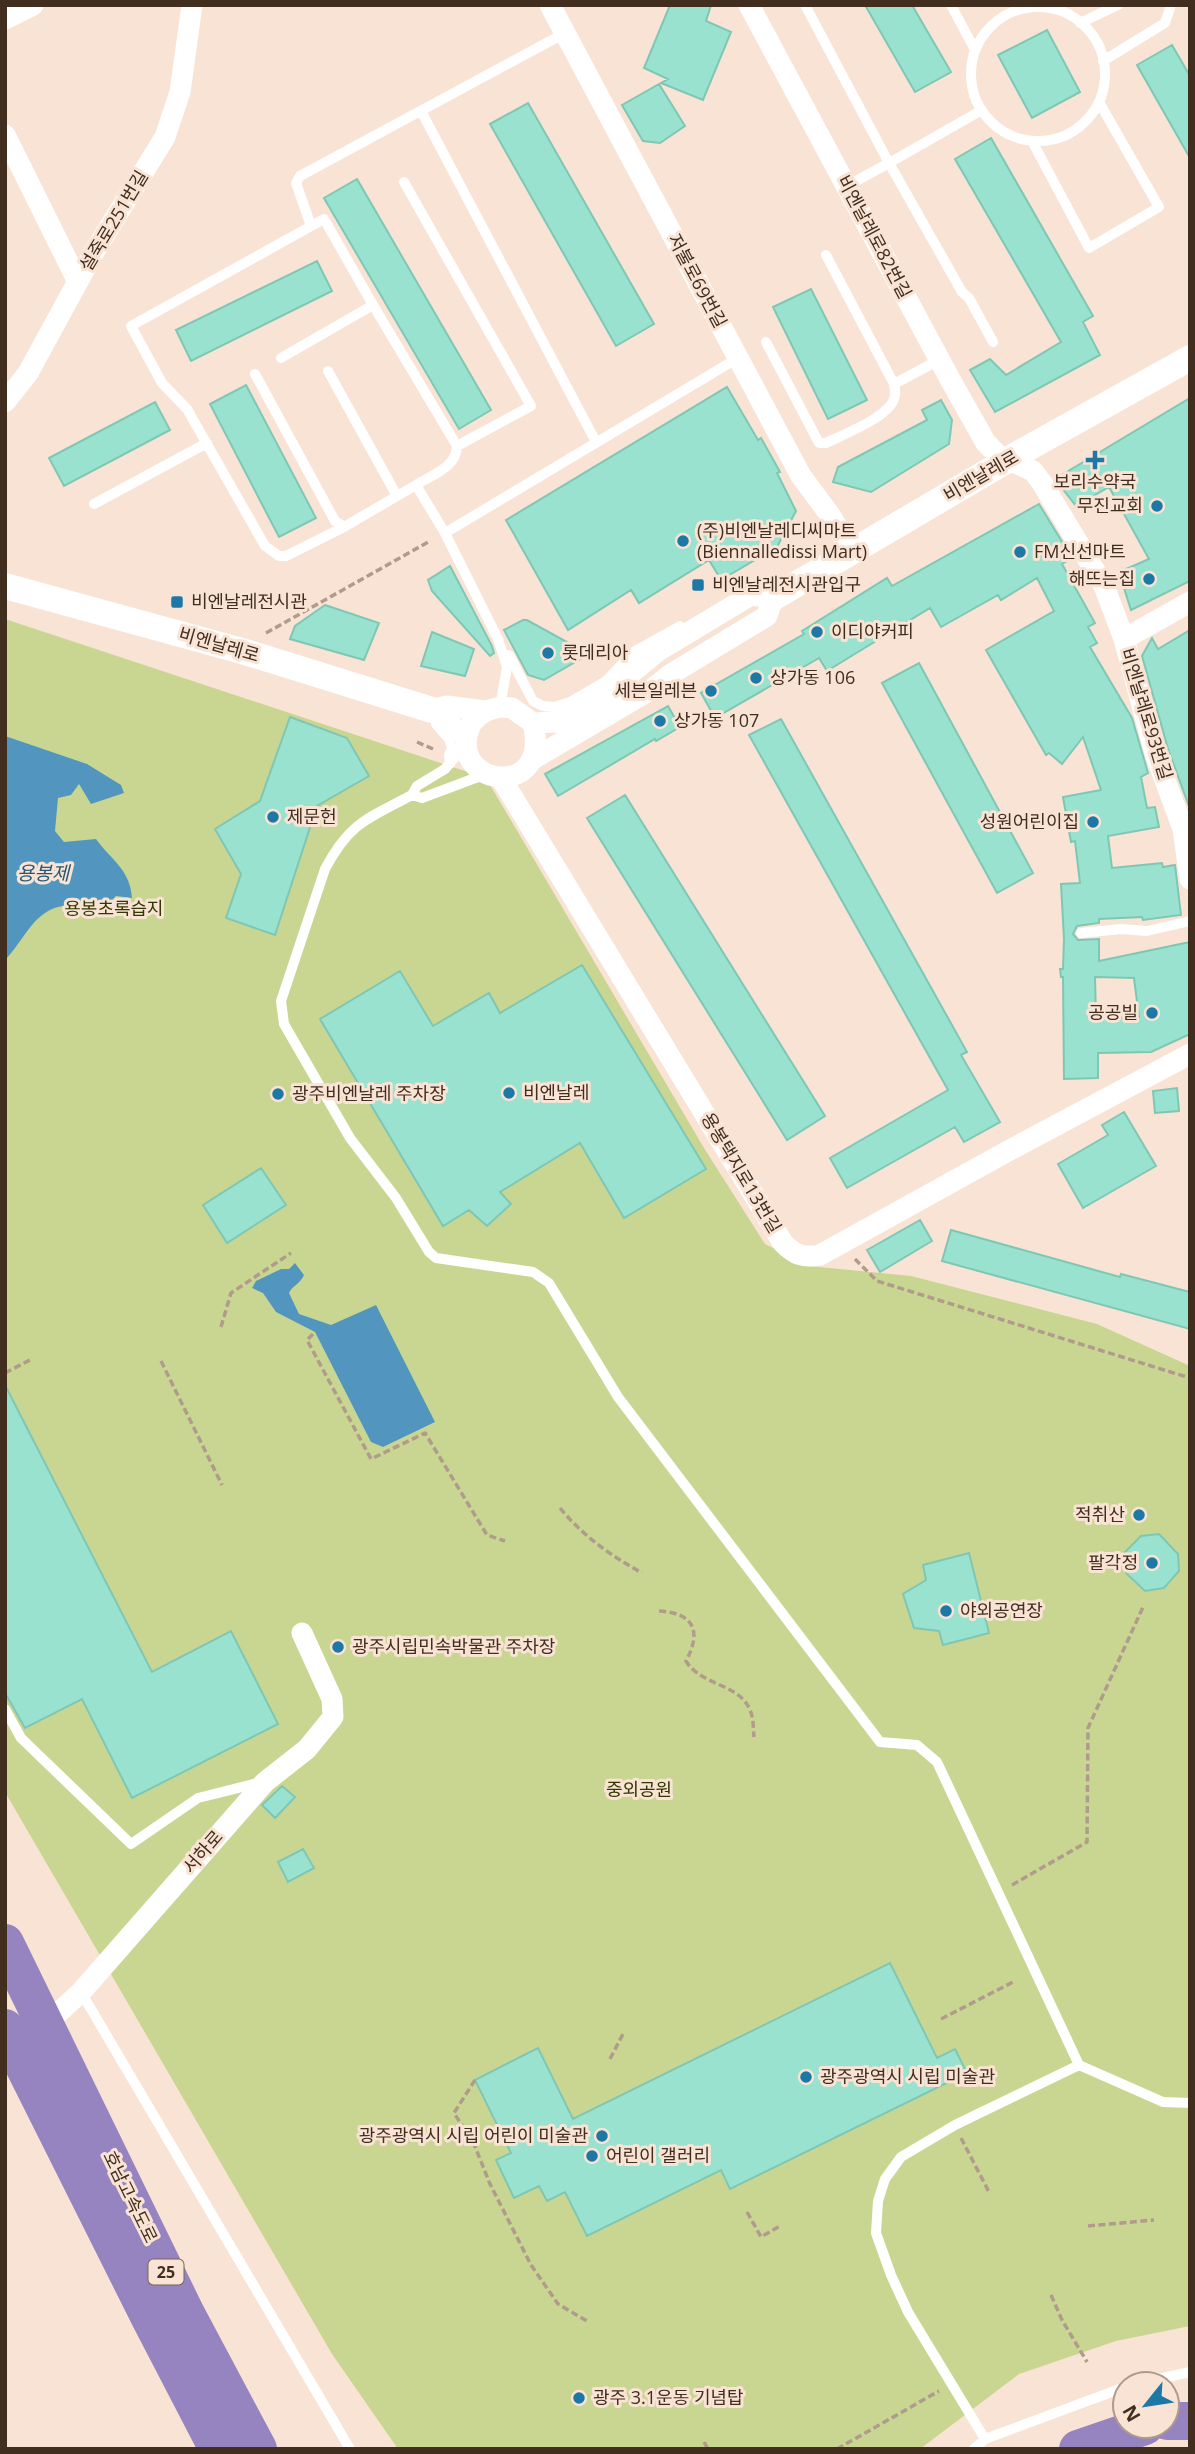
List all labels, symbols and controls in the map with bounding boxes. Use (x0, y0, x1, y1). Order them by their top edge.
street label: 설죽로251번길 (74, 166, 153, 275)
street label: 비엔날레로82번길 (832, 171, 918, 302)
street label: 저불로69번길 (663, 229, 733, 332)
street label: 비엔날레로 (939, 444, 1022, 506)
marker: 보리수약국 (1087, 452, 1103, 468)
place label: 보리수약국 (1054, 469, 1136, 493)
place label: 무진교회 (1077, 493, 1143, 517)
marker: 무진교회 (1149, 498, 1165, 514)
place label: (주)비엔날레디씨마트 (Biennalledissi Mart) (697, 518, 867, 563)
marker: (주)비엔날레디씨마트 (Biennalledissi Mart) (675, 533, 691, 549)
place label: FM신선마트 (1034, 539, 1126, 563)
marker: FM신선마트 (1012, 544, 1028, 560)
place label: 해뜨는집 (1069, 566, 1135, 590)
marker: 해뜨는집 (1141, 571, 1157, 587)
place label: 비엔날레전시관입구 (712, 572, 861, 596)
marker: 비엔날레전시관입구 (690, 577, 706, 593)
place label: 비엔날레전시관 (191, 589, 307, 613)
marker: 비엔날레전시관 (169, 594, 185, 610)
place label: 이디야커피 (831, 619, 914, 643)
street label: 비엔날레로 (176, 621, 262, 667)
marker: 이디야커피 (809, 624, 825, 640)
place label: 롯데리아 (562, 640, 629, 664)
marker: 롯데리아 (540, 645, 556, 661)
street label: 비엔날레로93번길 (1116, 645, 1178, 782)
place label: 상가동 106 (770, 665, 855, 689)
marker: 상가동 106 (748, 670, 764, 686)
place label: 세븐일레븐 (614, 678, 697, 702)
marker: 세븐일레븐 (703, 683, 719, 699)
place label: 상가동 107 (674, 708, 759, 732)
marker: 상가동 107 (652, 713, 668, 729)
place label: 제문헌 (287, 804, 337, 828)
marker: 제문헌 (265, 809, 281, 825)
place label: 성원어린이집 (980, 809, 1079, 833)
marker: 성원어린이집 (1085, 814, 1101, 830)
water label: 용봉제 (17, 860, 72, 886)
park label: 용봉초록습지 (64, 896, 164, 920)
place label: 공공빌 (1088, 1000, 1138, 1024)
marker: 공공빌 (1144, 1005, 1160, 1021)
place label: 비엔날레 (523, 1080, 589, 1104)
place label: 광주비엔날레 주차장 (292, 1081, 446, 1105)
marker: 비엔날레 (501, 1085, 517, 1101)
marker: 광주비엔날레 주차장 (270, 1086, 286, 1102)
street label: 용봉택지로13번길 (696, 1108, 787, 1237)
place label: 적취산 (1075, 1502, 1125, 1526)
marker: 적취산 (1131, 1507, 1147, 1523)
place label: 팔각정 (1088, 1550, 1138, 1574)
marker: 팔각정 (1144, 1555, 1160, 1571)
place label: 야외공연장 (960, 1598, 1043, 1622)
marker: 야외공연장 (938, 1603, 954, 1619)
place label: 광주시립민속박물관 주차장 (352, 1634, 555, 1658)
marker: 광주시립민속박물관 주차장 (330, 1639, 346, 1655)
park label: 중외공원 (606, 1777, 672, 1801)
street label: 서하로 (177, 1825, 228, 1878)
place label: 광주광역시 시립 미술관 (820, 2064, 995, 2088)
marker: 광주광역시 시립 미술관 (798, 2069, 814, 2085)
place label: 광주광역시 시립 어린이 미술관 (359, 2123, 588, 2147)
marker: 광주광역시 시립 어린이 미술관 (594, 2128, 610, 2144)
place label: 어린이 갤러리 (606, 2143, 710, 2167)
street label: 호남고속도로 (98, 2147, 163, 2246)
marker: 어린이 갤러리 (584, 2148, 600, 2164)
road number: 25 (148, 2260, 184, 2284)
north arrow (1111, 2370, 1181, 2440)
place label: 광주 3.1운동 기념탑 (593, 2385, 744, 2409)
marker: 광주 3.1운동 기념탑 (571, 2390, 587, 2406)
text: N (1116, 2400, 1146, 2427)

